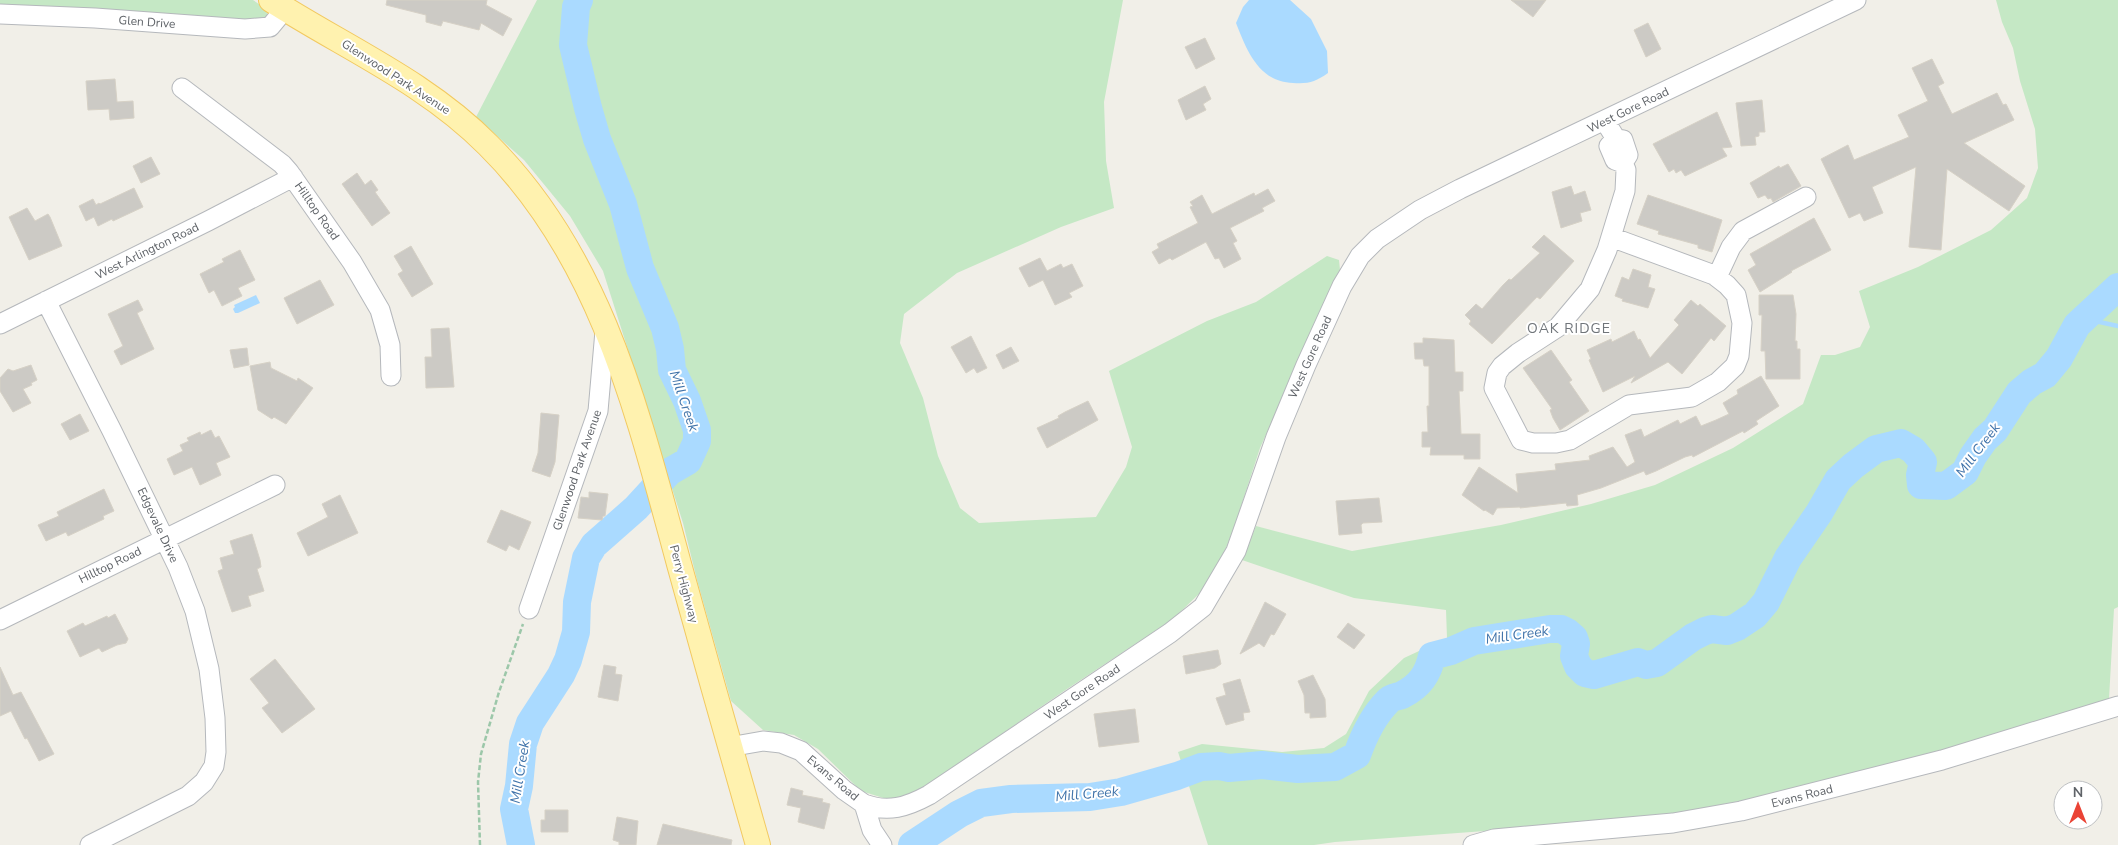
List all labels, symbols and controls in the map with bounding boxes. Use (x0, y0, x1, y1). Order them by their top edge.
street label: Glen Drive (118, 12, 176, 32)
street label: Glenwood Park Avenue (339, 36, 453, 118)
street label: West Gore Road (1585, 83, 1671, 137)
street label: Hilltop Road (291, 179, 343, 243)
street label: West Arlington Road (92, 219, 202, 283)
street label: West Gore Road (1285, 313, 1335, 401)
district label: OAK RIDGE (1527, 319, 1611, 338)
water label: Mill Creek (665, 368, 704, 435)
street label: Glenwood Park Avenue (549, 408, 605, 532)
water label: Mill Creek (1951, 418, 2005, 481)
street label: Edgevale Drive (134, 485, 182, 565)
street label: Hilltop Road (76, 543, 144, 587)
street label: Perry Highway (666, 543, 702, 626)
water label: Mill Creek (1484, 621, 1551, 649)
street label: West Gore Road (1041, 661, 1123, 723)
water label: Mill Creek (506, 738, 534, 805)
street label: Evans Road (804, 752, 862, 804)
north arrow (2053, 780, 2103, 830)
street label: Evans Road (1770, 781, 1834, 811)
water label: Mill Creek (1055, 782, 1120, 806)
text: N (2073, 783, 2083, 802)

